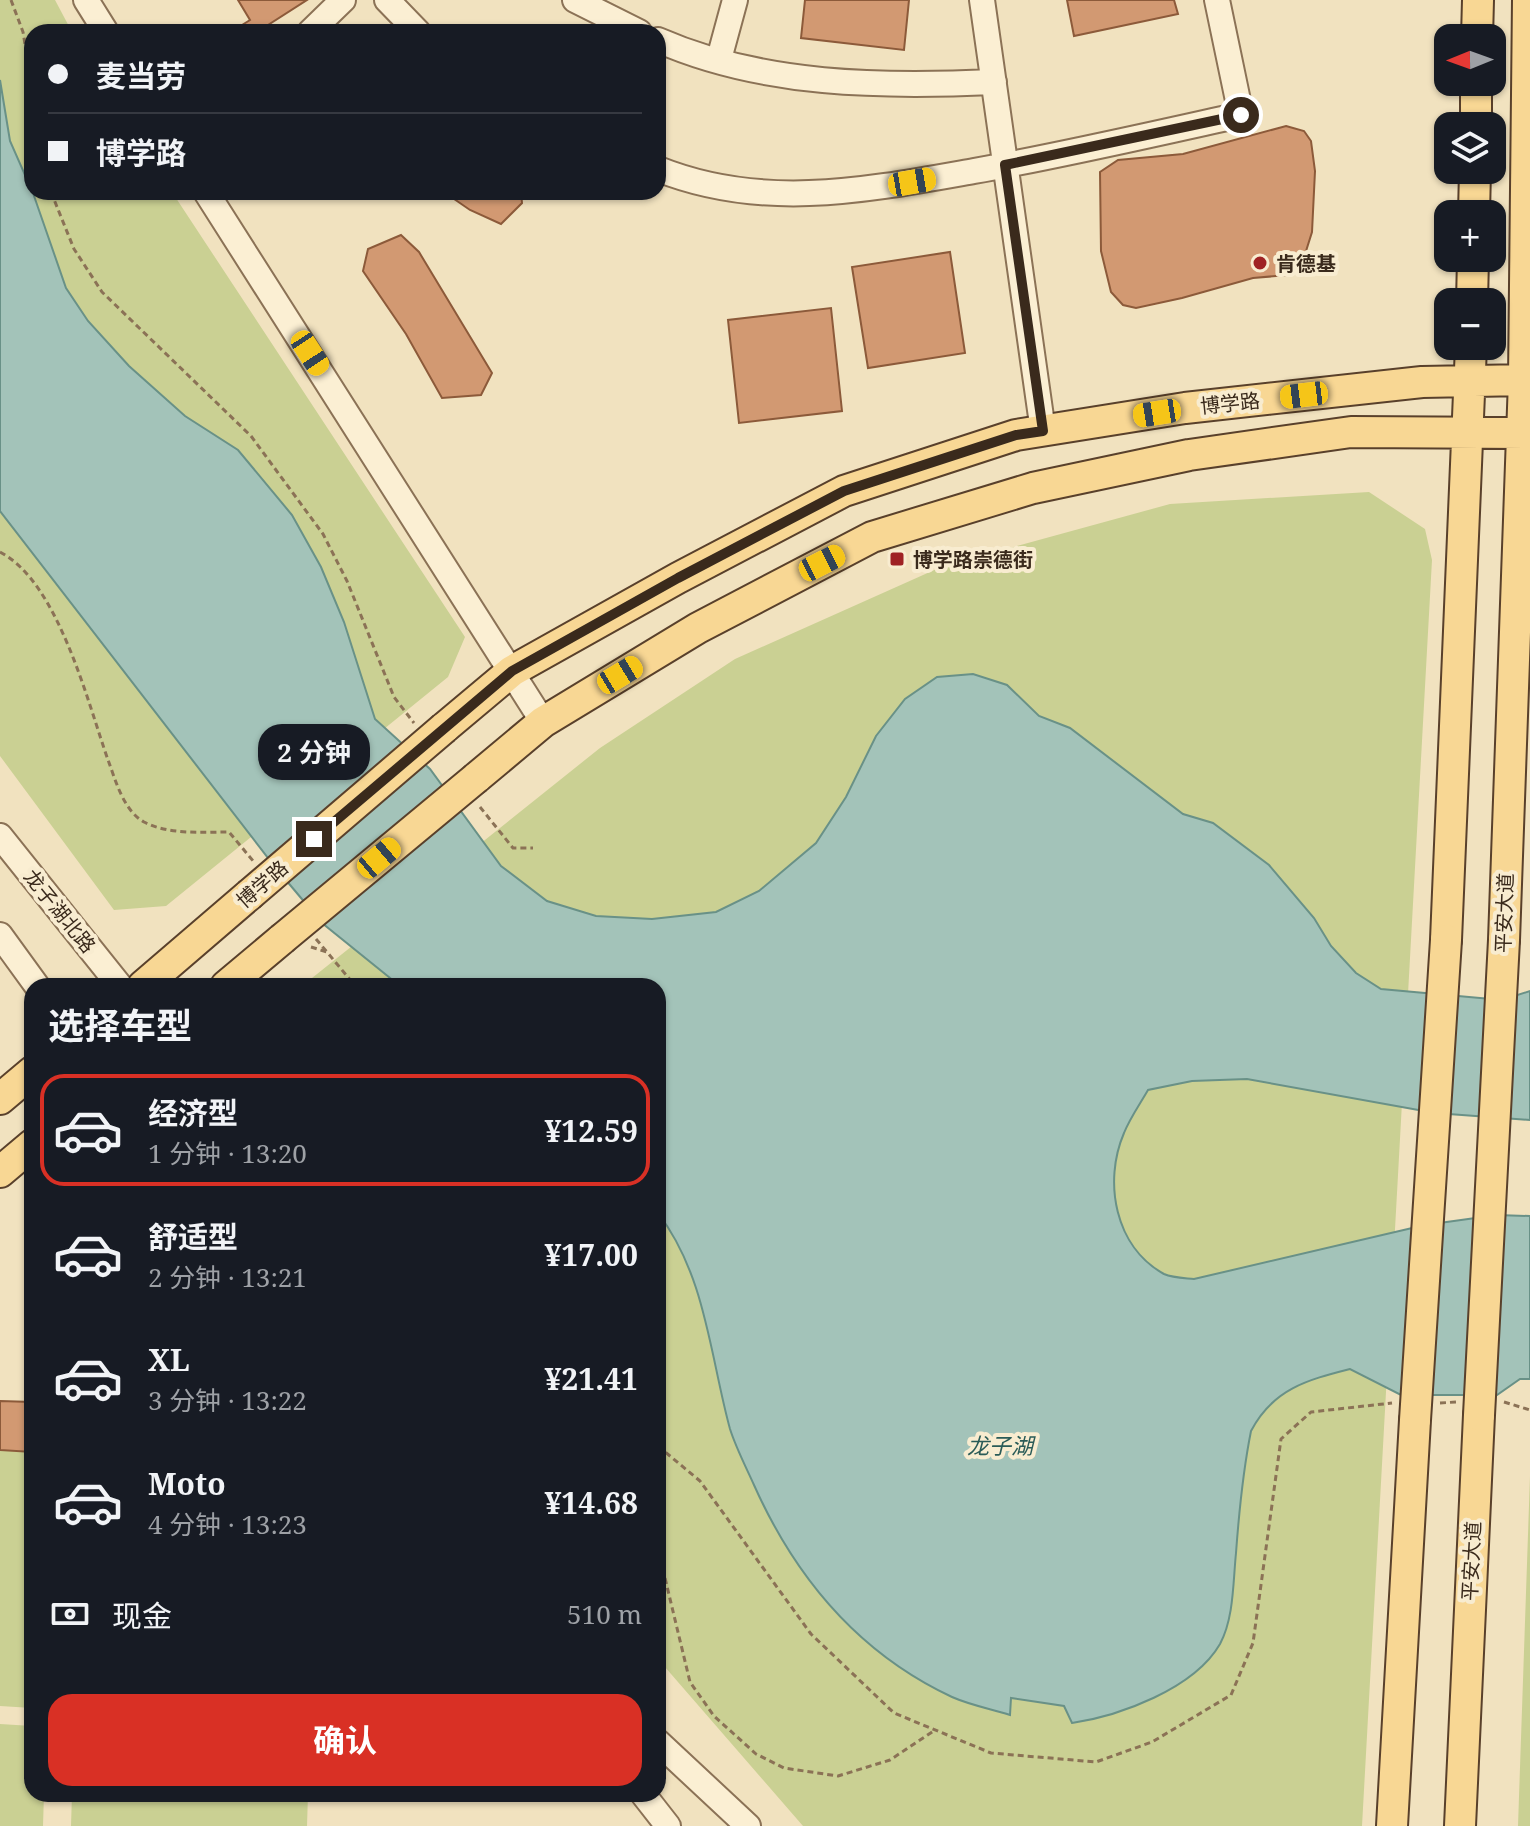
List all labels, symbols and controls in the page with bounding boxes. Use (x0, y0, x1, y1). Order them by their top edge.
north arrow (1434, 24, 1506, 96)
map controls (1434, 24, 1506, 360)
text: 麦当劳 (96, 55, 186, 96)
route start (1223, 97, 1259, 133)
button: layers (1434, 112, 1506, 184)
text: 博学路 (96, 132, 186, 173)
car (886, 166, 938, 198)
button: + (1434, 200, 1506, 272)
place label: 肯德基 (1276, 250, 1336, 277)
marker: 肯德基 (1251, 254, 1269, 272)
button: − (1434, 288, 1506, 360)
car (287, 326, 333, 380)
car (1279, 380, 1329, 410)
street label: 博学路 (1199, 386, 1261, 420)
car (1131, 397, 1183, 429)
car (795, 541, 849, 585)
place label: 博学路崇德街 (913, 546, 1033, 573)
marker: 博学路崇德街 (888, 550, 906, 568)
car (593, 652, 647, 698)
callout: 2 分钟 (258, 723, 370, 779)
text: 2 分钟 (277, 734, 351, 770)
route end (296, 821, 332, 857)
car (353, 833, 405, 883)
street label: 博学路 (231, 854, 293, 914)
street label: 龙子湖北路 (18, 864, 102, 958)
street label: 平安大道 (1489, 873, 1519, 953)
text: 选择车型 (48, 1001, 192, 1050)
text: 经济型 (148, 1092, 238, 1133)
icon: car (52, 1094, 124, 1166)
text: ¥12.59 (544, 1110, 638, 1151)
text: 1 分钟 · 13:20 (148, 1135, 307, 1171)
text: 舒适型 (148, 1216, 238, 1257)
icon: car (52, 1218, 124, 1290)
text: ¥17.00 (544, 1234, 638, 1275)
text: 2 分钟 · 13:21 (148, 1259, 307, 1295)
text: XL (148, 1339, 190, 1380)
icon: car (52, 1342, 124, 1414)
text: ¥21.41 (544, 1358, 638, 1399)
text: 3 分钟 · 13:22 (148, 1382, 307, 1418)
water label: 龙子湖 (967, 1430, 1036, 1460)
text: Moto (148, 1463, 226, 1504)
icon: car (52, 1466, 124, 1538)
text: ¥14.68 (544, 1482, 638, 1523)
text: 4 分钟 · 13:23 (148, 1506, 307, 1542)
street label: 平安大道 (1455, 1520, 1487, 1602)
icon: cash (48, 1592, 92, 1636)
text: 现金 (112, 1595, 172, 1636)
text: 510 m (567, 1596, 642, 1632)
button: 确认 (48, 1694, 642, 1786)

